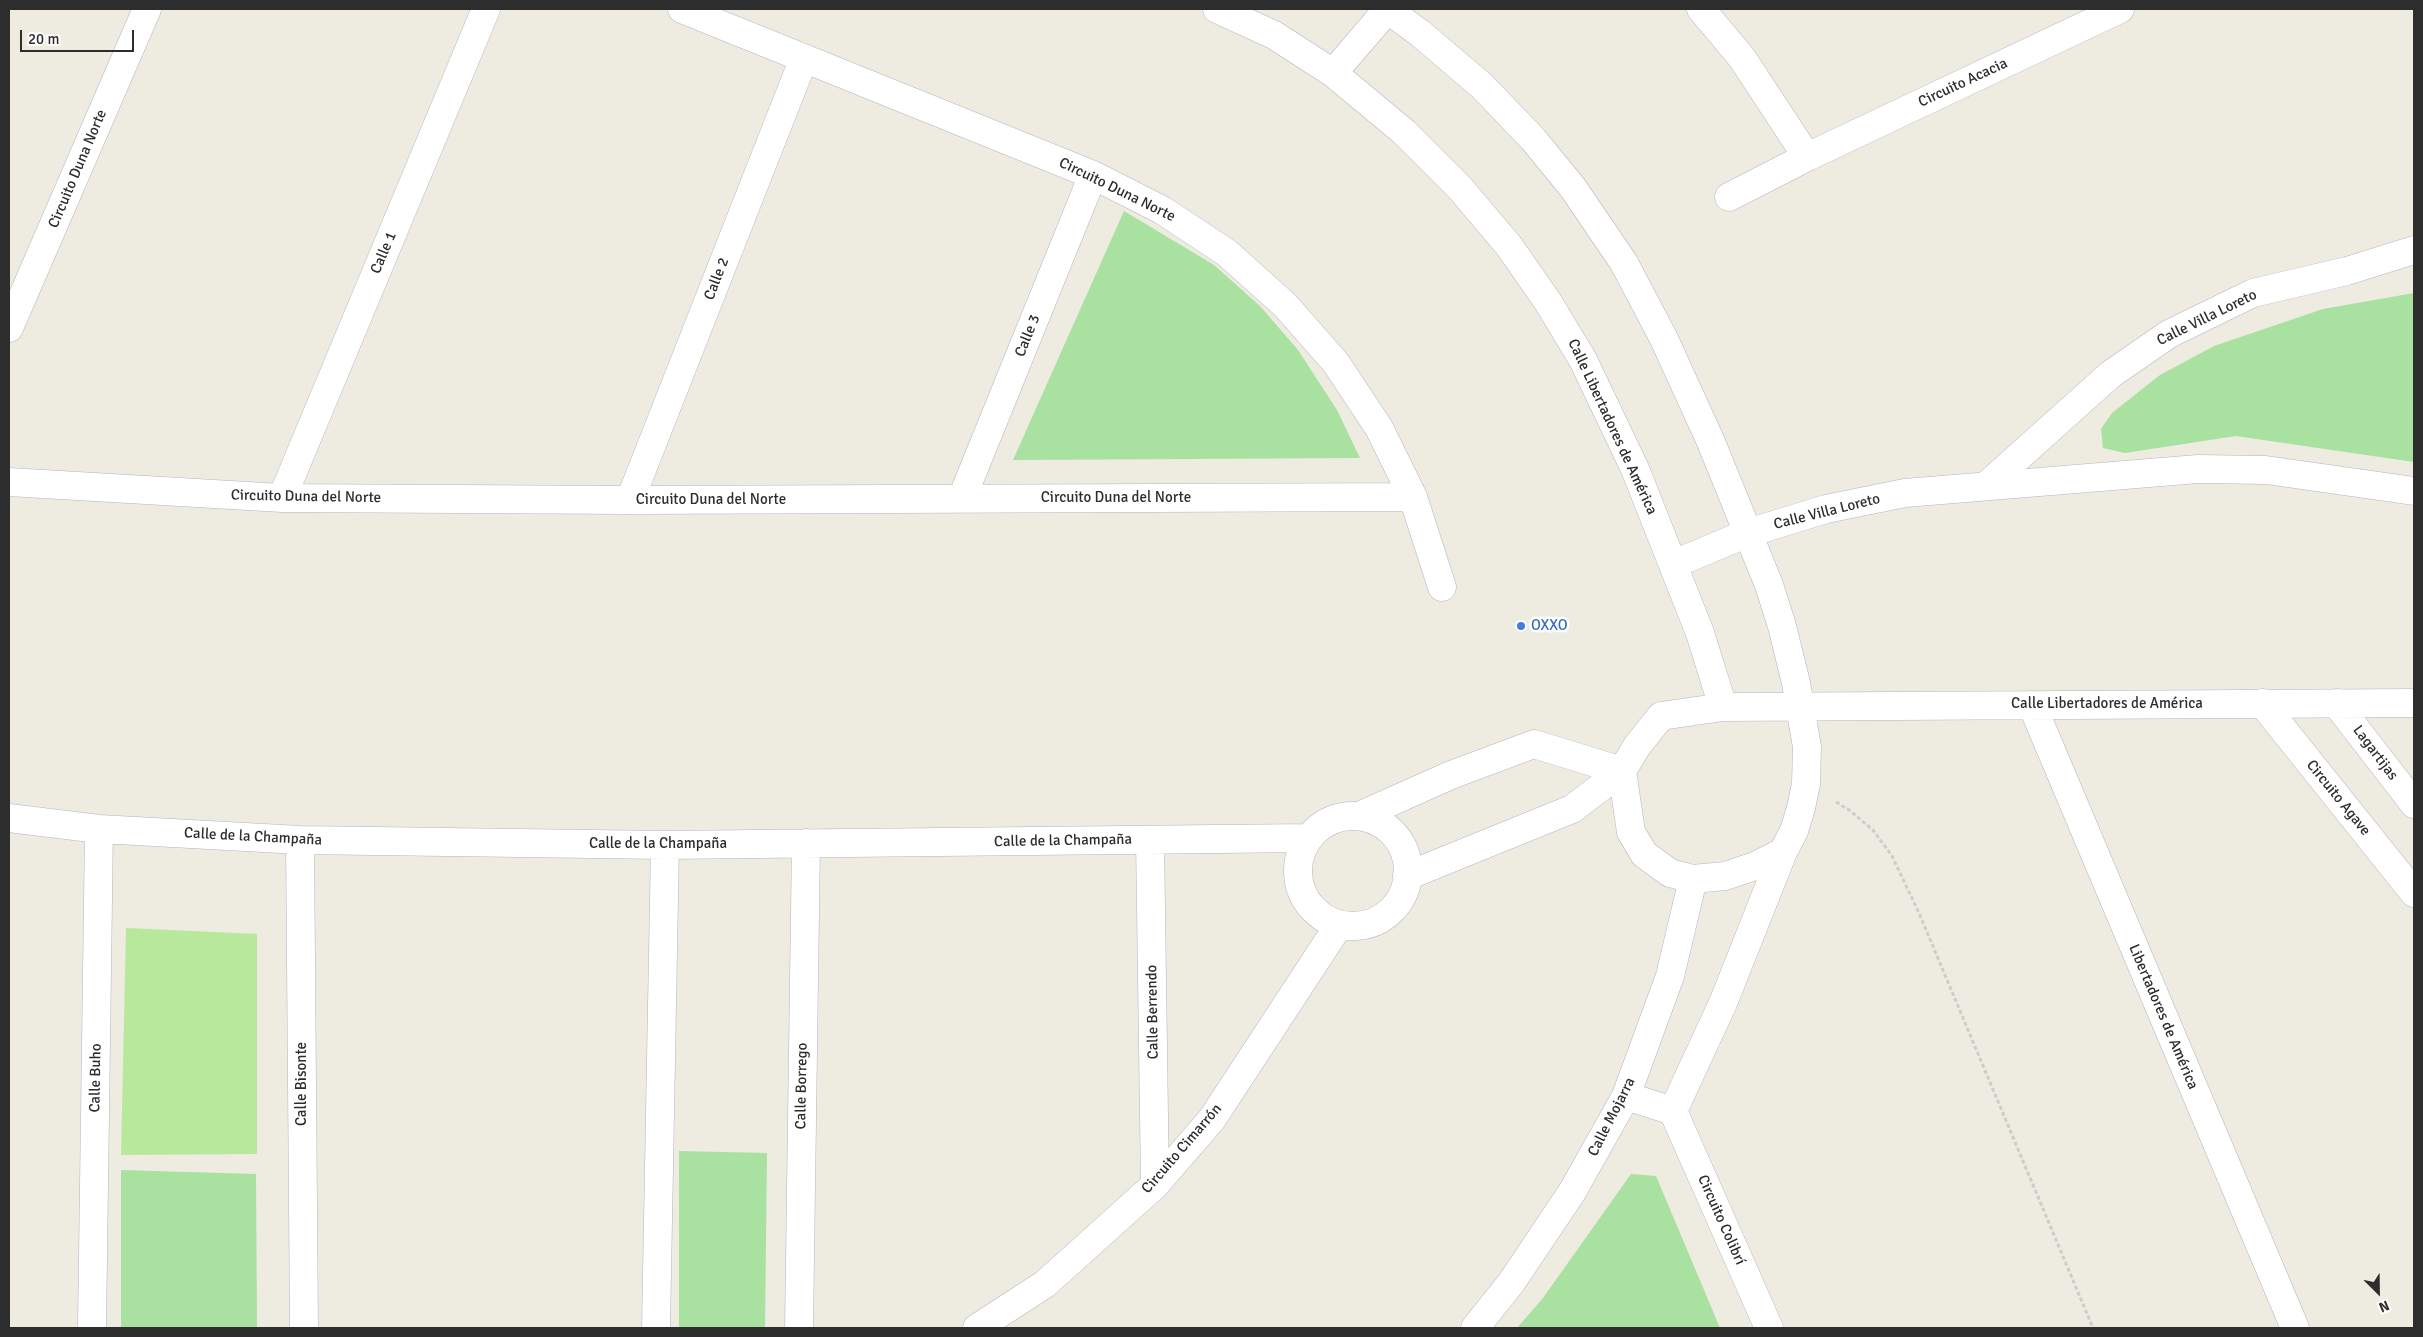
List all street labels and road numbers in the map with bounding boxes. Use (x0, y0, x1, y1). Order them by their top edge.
street label: Circuito Acacia (1916, 54, 2010, 112)
street label: Circuito Duna Norte (45, 107, 111, 231)
street label: Circuito Duna Norte (1056, 154, 1178, 226)
street label: Calle 1 (367, 229, 401, 277)
street label: Calle 2 (701, 255, 733, 303)
street label: Calle Villa Loreto (2154, 286, 2260, 350)
street label: Calle 3 (1011, 312, 1045, 360)
street label: Calle Libertadores de América (1563, 336, 1661, 518)
street label: Circuito Duna del Norte (231, 487, 381, 507)
street label: Circuito Duna del Norte (1041, 489, 1191, 507)
street label: Calle Villa Loreto (1772, 490, 1882, 534)
street label: Circuito Duna del Norte (636, 491, 786, 509)
street label: Calle Libertadores de América (2011, 695, 2203, 713)
street label: Lagartijas (2348, 722, 2402, 784)
street label: Circuito Agave (2302, 756, 2374, 840)
street label: Calle de la Champaña (184, 824, 322, 850)
street label: Calle de la Champaña (994, 831, 1132, 851)
street label: Calle de la Champaña (589, 835, 727, 853)
street label: Libertadores de América (2124, 942, 2202, 1092)
street label: Calle Berrendo (1143, 965, 1163, 1059)
street label: Calle Bisonte (293, 1042, 311, 1126)
street label: Calle Borrego (792, 1042, 812, 1130)
street label: Calle Buho (86, 1043, 106, 1113)
street label: Calle Mojarra (1584, 1075, 1640, 1159)
street label: Circuito Cimarrón (1138, 1100, 1226, 1198)
street label: Circuito Colibrí (1693, 1172, 1749, 1268)

